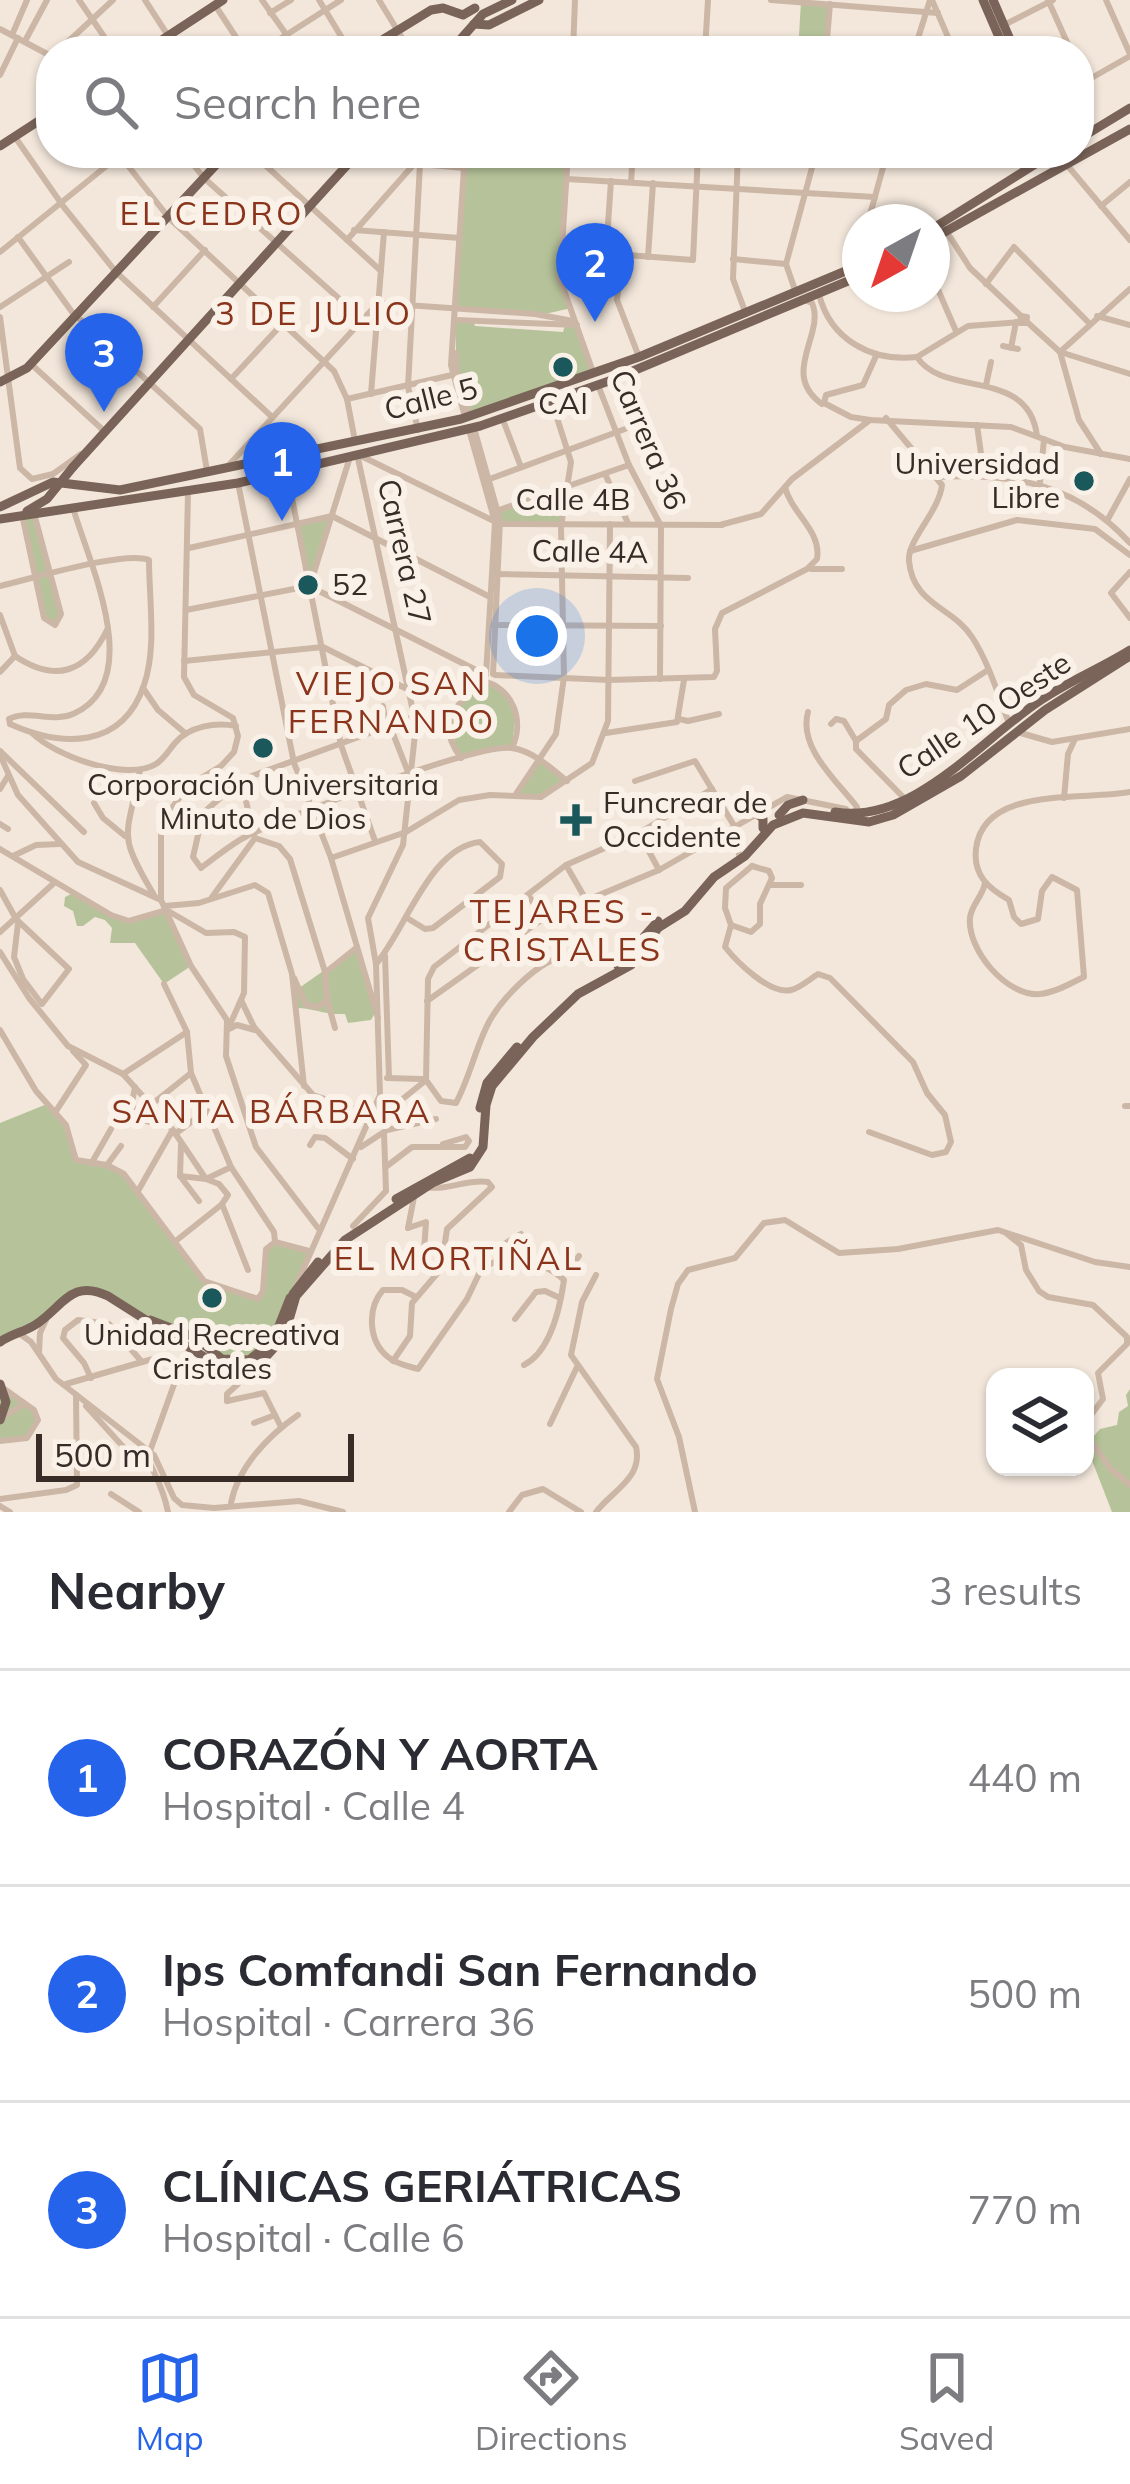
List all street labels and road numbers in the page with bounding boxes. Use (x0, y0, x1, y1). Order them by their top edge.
street label: Carrera 36 (602, 364, 695, 515)
street label: Calle 5 (380, 368, 481, 428)
street label: Carrera 27 (370, 475, 440, 628)
street label: Calle 4B (516, 480, 630, 518)
street label: Calle 4A (531, 531, 649, 571)
street label: Calle 10 Oeste (889, 643, 1077, 787)

